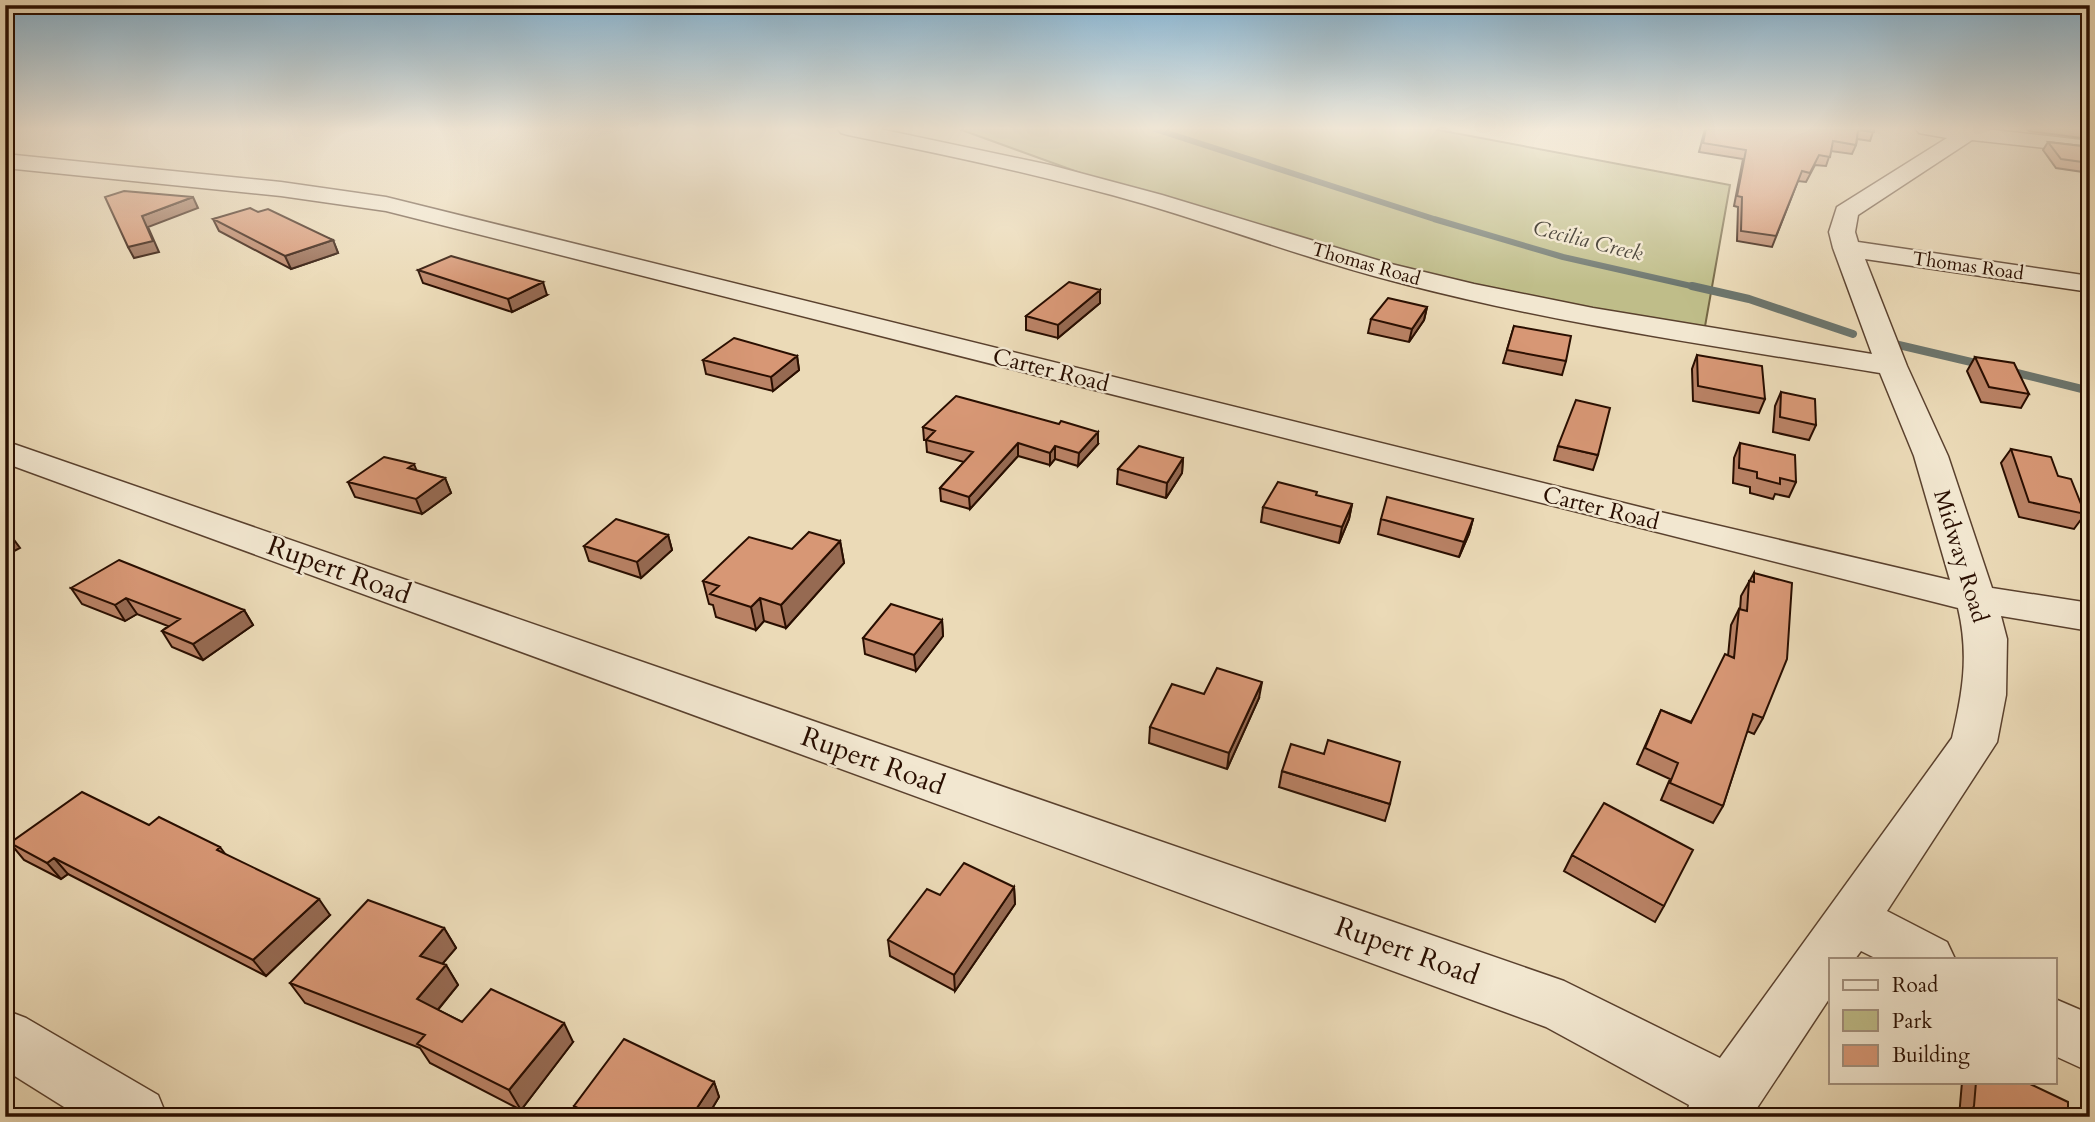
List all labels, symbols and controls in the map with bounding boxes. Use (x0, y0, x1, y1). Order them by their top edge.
water label: Cecilia Creek (1530, 213, 1646, 269)
street label: Thomas Road (1309, 236, 1423, 292)
street label: Thomas Road (1911, 245, 2025, 287)
street label: Carter Road (990, 341, 1113, 400)
street label: Carter Road (1540, 479, 1663, 538)
street label: Midway Road (1926, 486, 1996, 627)
street label: Rupert Road (262, 526, 416, 614)
street label: Rupert Road (796, 717, 950, 805)
street label: Rupert Road (1330, 907, 1484, 995)
legend (1829, 958, 2056, 1084)
text: Road (1892, 971, 1938, 1000)
text: Park (1892, 1007, 1933, 1036)
text: Building (1892, 1041, 1970, 1070)

